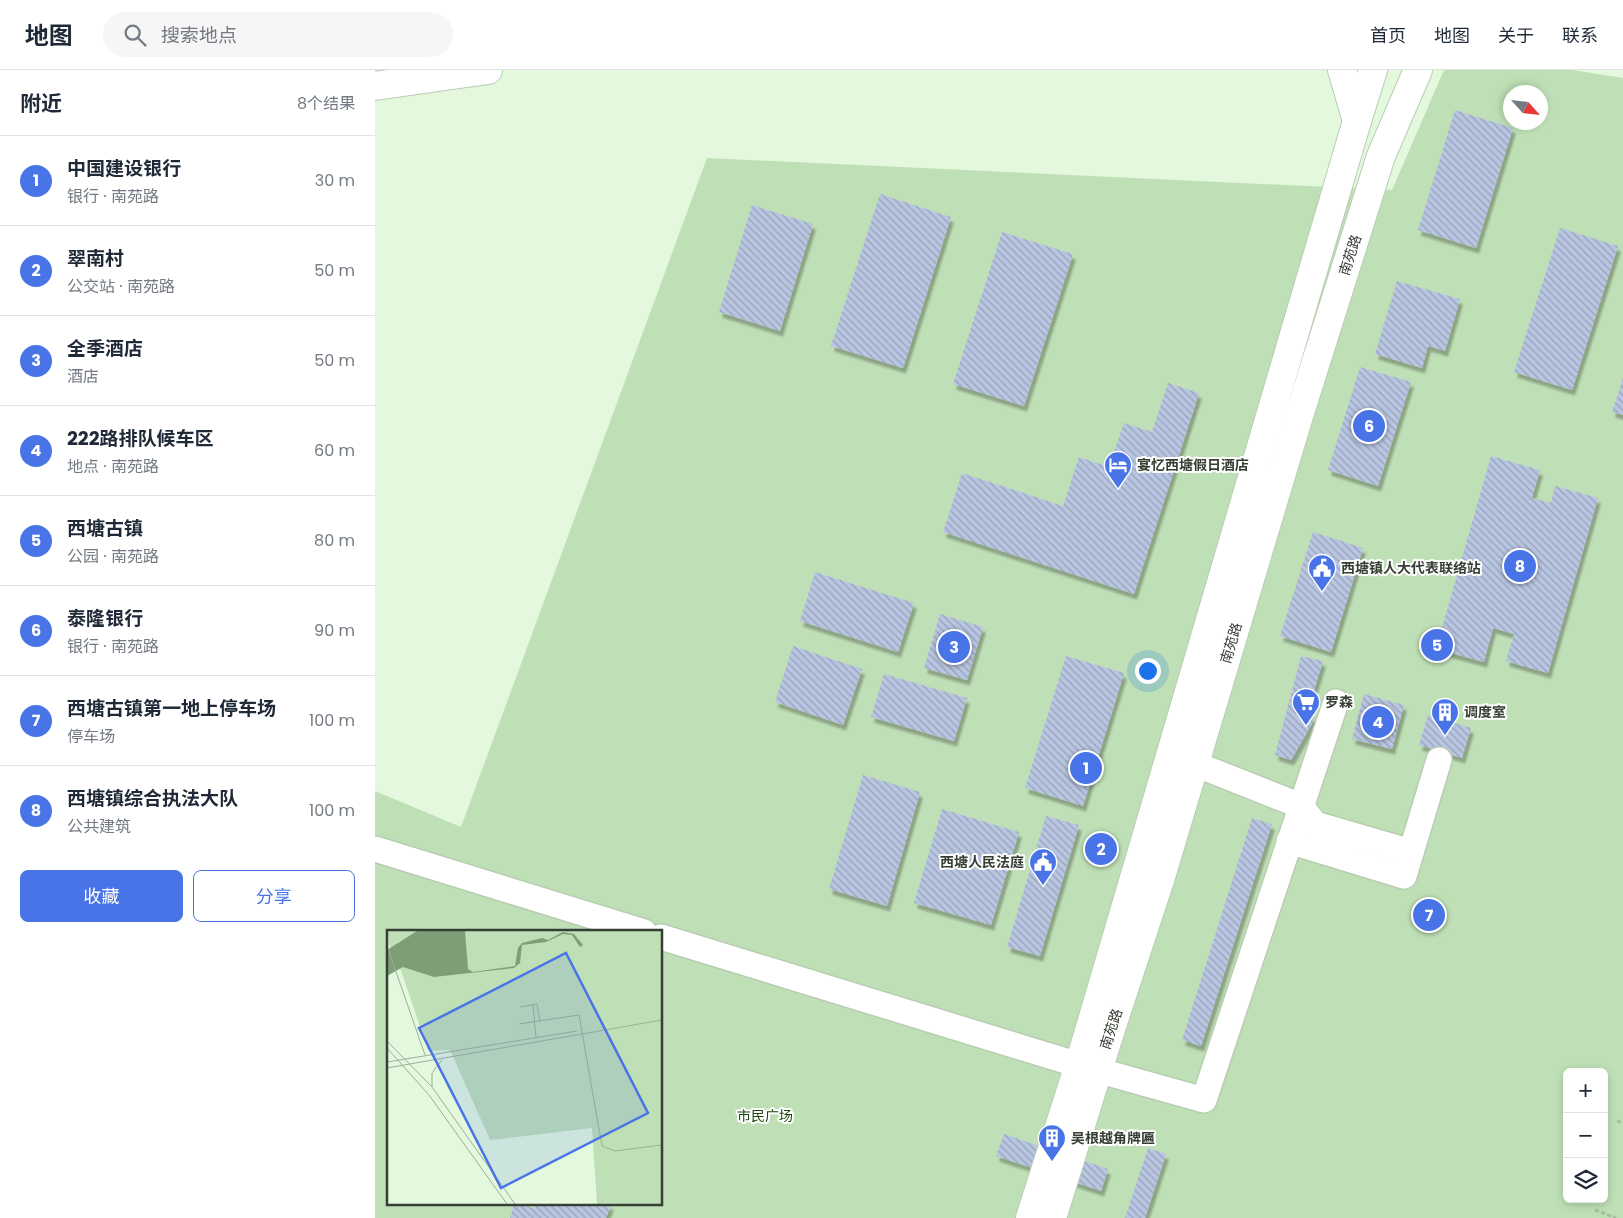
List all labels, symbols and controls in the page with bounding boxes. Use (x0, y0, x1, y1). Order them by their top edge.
search box (103, 12, 453, 57)
text: 地图 (25, 19, 73, 52)
icon: search (121, 21, 149, 49)
text: 搜索地点 (161, 22, 237, 49)
text: 首页 (1370, 23, 1406, 48)
text: 地图 (1434, 23, 1470, 48)
text: 关于 (1498, 23, 1534, 48)
text: 联系 (1562, 23, 1598, 48)
north arrow (1503, 85, 1548, 130)
text: 附近 (20, 89, 62, 118)
text: 8个结果 (297, 92, 355, 115)
text: 中国建设银行 (67, 155, 181, 182)
text: 1 (33, 169, 39, 192)
text: 30 m (315, 169, 355, 192)
text: 银行 · 南苑路 (67, 185, 159, 208)
street label: 南苑路 (1334, 232, 1366, 278)
text: 翠南村 (67, 245, 124, 272)
text: 2 (31, 259, 41, 282)
text: 50 m (314, 259, 355, 282)
text: 公交站 · 南苑路 (67, 275, 175, 298)
text: 全季酒店 (67, 335, 143, 362)
text: 3 (31, 349, 41, 372)
text: 50 m (314, 349, 355, 372)
text: 酒店 (67, 365, 99, 388)
pin: 6 (1353, 407, 1385, 445)
text: 222路排队候车区 (67, 425, 214, 452)
text: 4 (31, 439, 41, 462)
text: 60 m (314, 439, 355, 462)
hotel icon: 宴忆西塘假日酒店 (1103, 450, 1133, 489)
text: 地点 · 南苑路 (67, 455, 159, 478)
place label: 宴忆西塘假日酒店 (1137, 455, 1249, 475)
text: 西塘古镇 (67, 515, 143, 542)
text: 5 (31, 529, 41, 552)
text: 80 m (314, 529, 355, 552)
text: 公园 · 南苑路 (67, 545, 159, 568)
pin: 8 (1504, 547, 1536, 585)
public building icon: 西塘镇人大代表联络站 (1307, 553, 1337, 592)
place label: 西塘镇人大代表联络站 (1341, 558, 1481, 578)
text: 泰隆银行 (67, 605, 143, 632)
text: 6 (31, 619, 41, 642)
text: 90 m (314, 619, 355, 642)
street label: 南苑路 (1215, 620, 1247, 666)
pin: 5 (1421, 626, 1453, 664)
pin: 3 (938, 628, 970, 666)
text: 银行 · 南苑路 (67, 635, 159, 658)
your location (1135, 658, 1161, 684)
supermarket icon: 罗森 (1291, 687, 1321, 726)
place label: 罗森 (1325, 692, 1353, 712)
text: 西塘古镇第一地上停车场 (67, 695, 276, 722)
building icon: 调度室 (1430, 697, 1460, 736)
place label: 调度室 (1464, 702, 1506, 722)
pin: 4 (1362, 703, 1394, 741)
text: 7 (32, 709, 40, 732)
text: 100 m (309, 709, 355, 732)
text: 停车场 (67, 725, 115, 748)
pin: 1 (1070, 749, 1102, 787)
text: 西塘镇综合执法大队 (67, 785, 238, 812)
text: 8 (31, 799, 41, 822)
text: 100 m (309, 799, 355, 822)
text: 公共建筑 (67, 815, 131, 838)
pin: 2 (1085, 830, 1117, 868)
public building icon: 西塘人民法庭 (1028, 847, 1058, 886)
place label: 西塘人民法庭 (940, 852, 1024, 872)
button: 收藏 (20, 870, 183, 922)
button: 分享 (193, 870, 355, 922)
pin: 7 (1413, 896, 1445, 934)
inset map (387, 930, 663, 1206)
street label: 南苑路 (1095, 1006, 1127, 1052)
map controls (1563, 1068, 1608, 1203)
button: + (1563, 1068, 1608, 1113)
park label: 市民广场 (737, 1106, 793, 1126)
button: − (1563, 1113, 1608, 1158)
building icon: 吴根越角牌匾 (1037, 1123, 1067, 1162)
place label: 吴根越角牌匾 (1071, 1128, 1155, 1148)
button: layers (1563, 1158, 1608, 1203)

